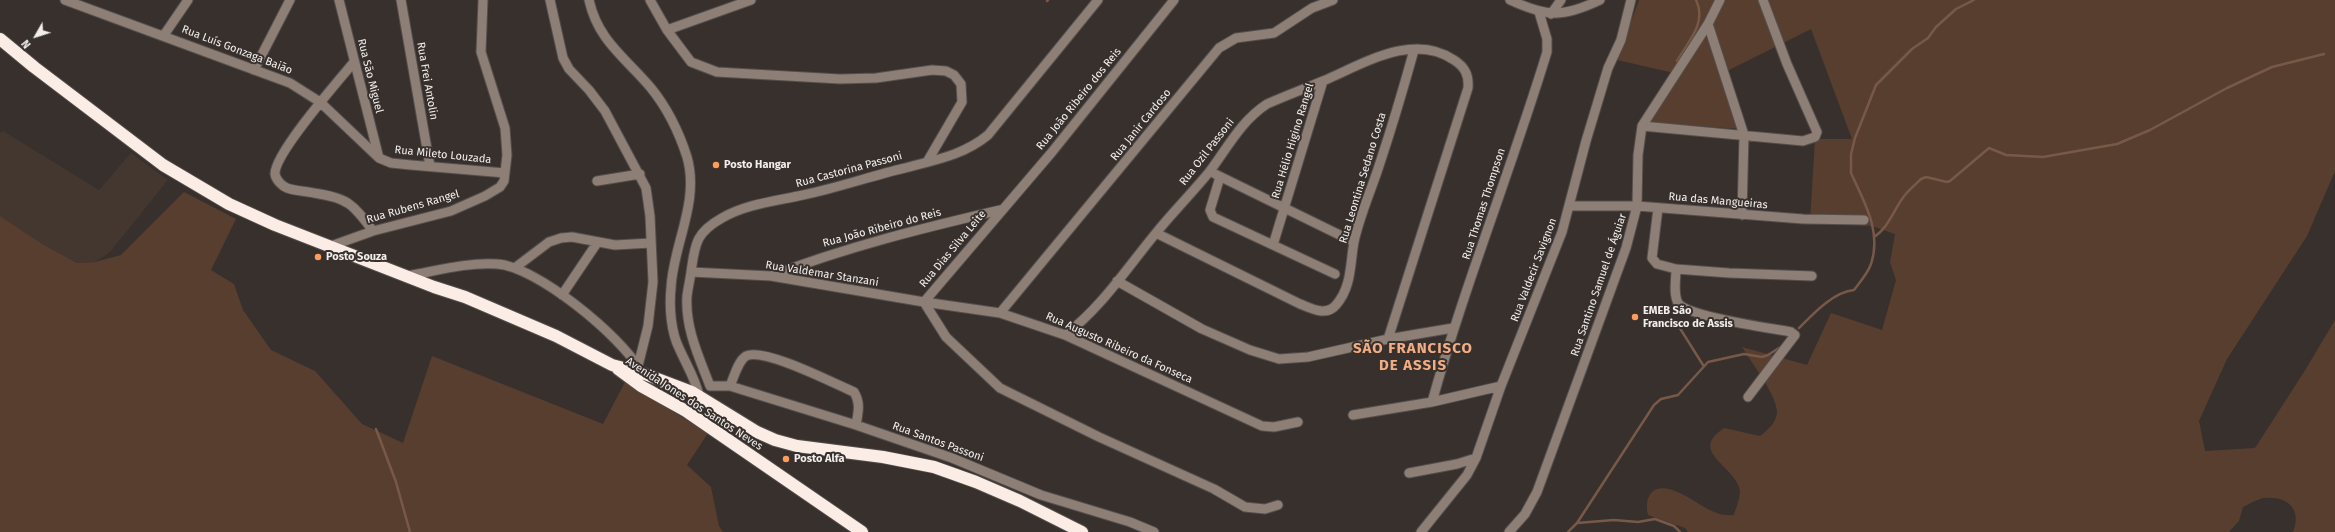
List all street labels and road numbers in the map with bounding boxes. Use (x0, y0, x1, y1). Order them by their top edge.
street label: Rua Luís Gonzaga Baião (180, 23, 294, 77)
street label: Rua São Miguel (354, 37, 386, 115)
street label: Rua Frei Antolin (414, 41, 440, 121)
street label: Rua João Ribeiro dos Reis (1034, 45, 1124, 153)
street label: Rua Hélio Higino Rangel (1269, 82, 1317, 200)
street label: Rua Janir Cardoso (1108, 86, 1174, 164)
street label: Rua Leontina Sedano Costa (1337, 111, 1389, 245)
street label: Rua Ozil Passoni (1177, 116, 1237, 188)
street label: Rua Mileto Louzada (394, 143, 492, 167)
street label: Rua Thomas Thompson (1460, 147, 1508, 261)
street label: Rua Castorina Passoni (794, 149, 904, 191)
street label: Rua Rubens Rangel (365, 187, 461, 227)
street label: Rua das Mangueiras (1668, 190, 1768, 212)
street label: Rua João Ribeiro do Reis (821, 206, 943, 250)
street label: Rua Dias Silva Leite (917, 208, 989, 290)
street label: Rua Santino Samuel de Águiar (1568, 212, 1630, 358)
street label: Rua Valdecir Savignon (1508, 216, 1560, 324)
street label: Rua Valdemar Stanzani (765, 259, 879, 289)
street label: Rua Augusto Ribeiro da Fonseca (1044, 310, 1194, 386)
street label: Avenida Jones dos Santos Neves (623, 355, 765, 453)
street label: Rua Santos Passoni (890, 419, 986, 465)

